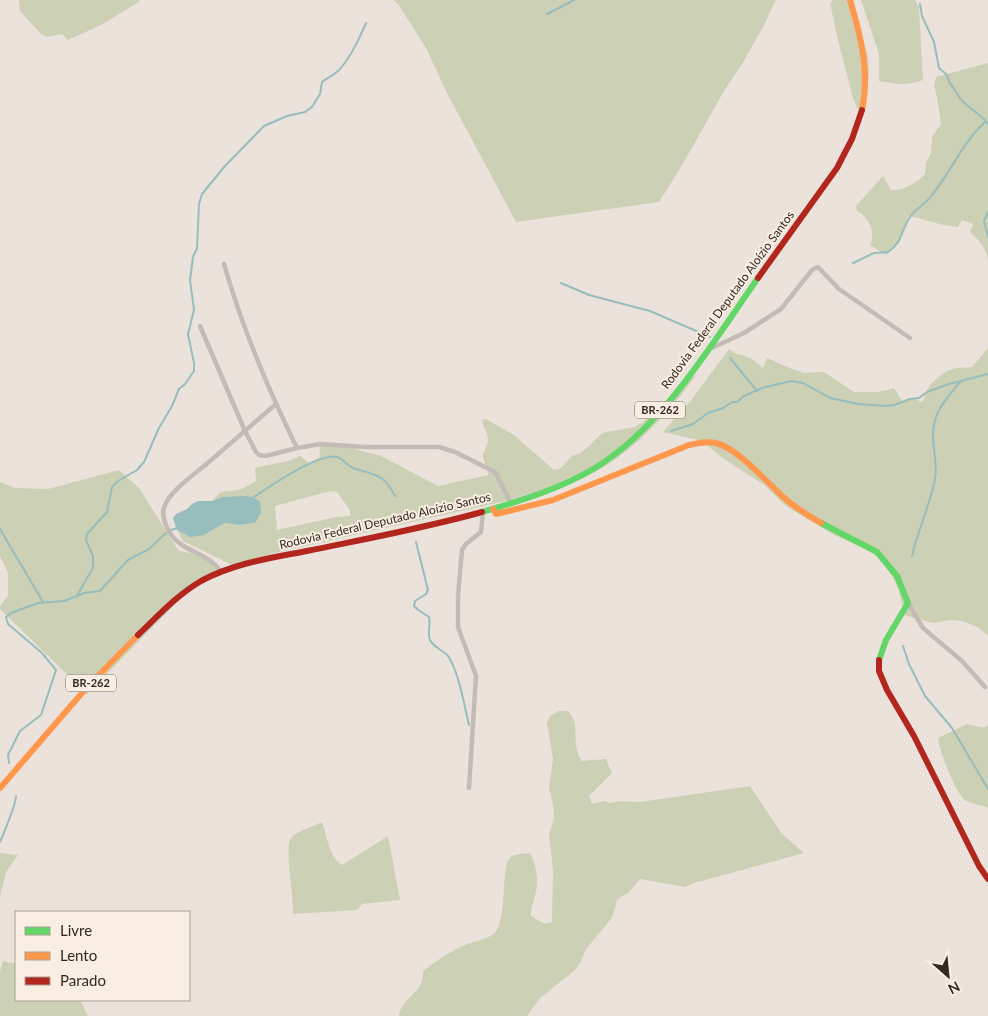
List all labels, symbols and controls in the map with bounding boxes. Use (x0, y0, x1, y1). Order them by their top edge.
street label: Rodovia Federal Deputado Aloízio Santos (658, 208, 797, 392)
road number: BR-262 (635, 402, 685, 418)
street label: Rodovia Federal Deputado Aloízio Santos (278, 489, 492, 552)
road number: BR-262 (66, 674, 116, 691)
legend (15, 911, 190, 1001)
text: Livre (60, 921, 92, 939)
text: Lento (60, 946, 97, 964)
north arrow (923, 951, 973, 1001)
text: Parado (60, 971, 106, 989)
text: N (945, 978, 963, 998)

